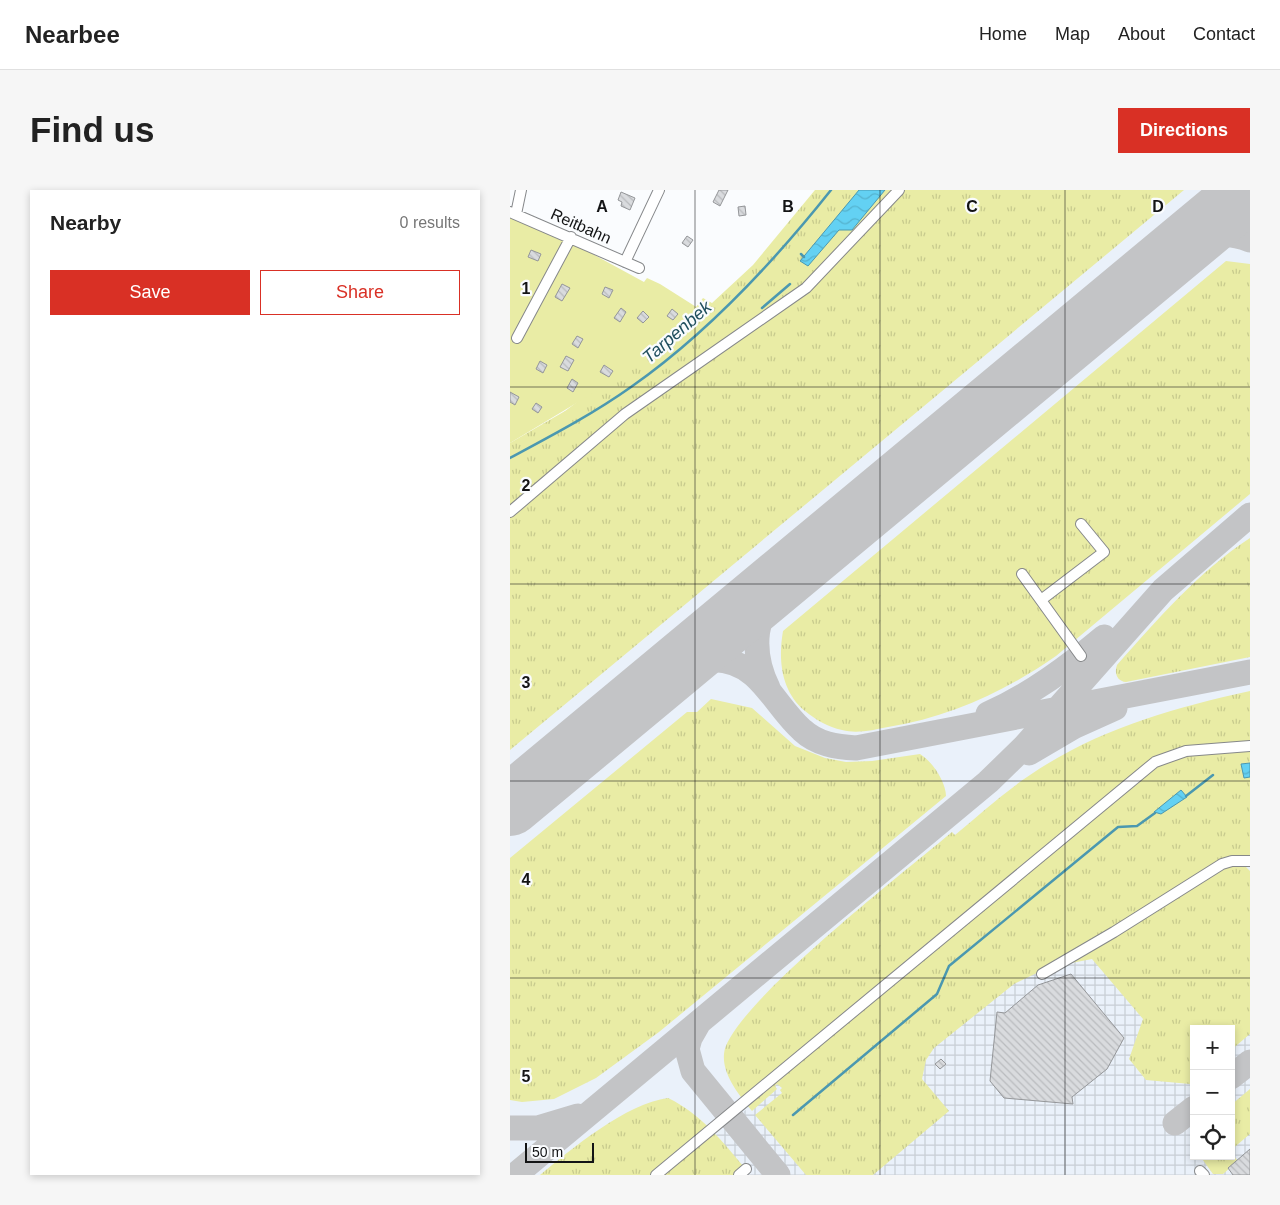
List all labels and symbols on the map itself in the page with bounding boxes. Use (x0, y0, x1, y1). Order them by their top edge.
text: A (596, 198, 608, 215)
text: B (782, 198, 794, 215)
text: C (966, 198, 978, 215)
text: D (1152, 198, 1164, 215)
street label: Reitbahn (548, 205, 614, 247)
text: 1 (522, 280, 531, 297)
water label: Tarpenbek (639, 296, 716, 367)
text: 2 (522, 477, 531, 494)
text: 3 (522, 674, 531, 691)
text: 4 (522, 871, 531, 888)
text: 5 (522, 1068, 531, 1085)
scale bar (525, 1140, 594, 1163)

